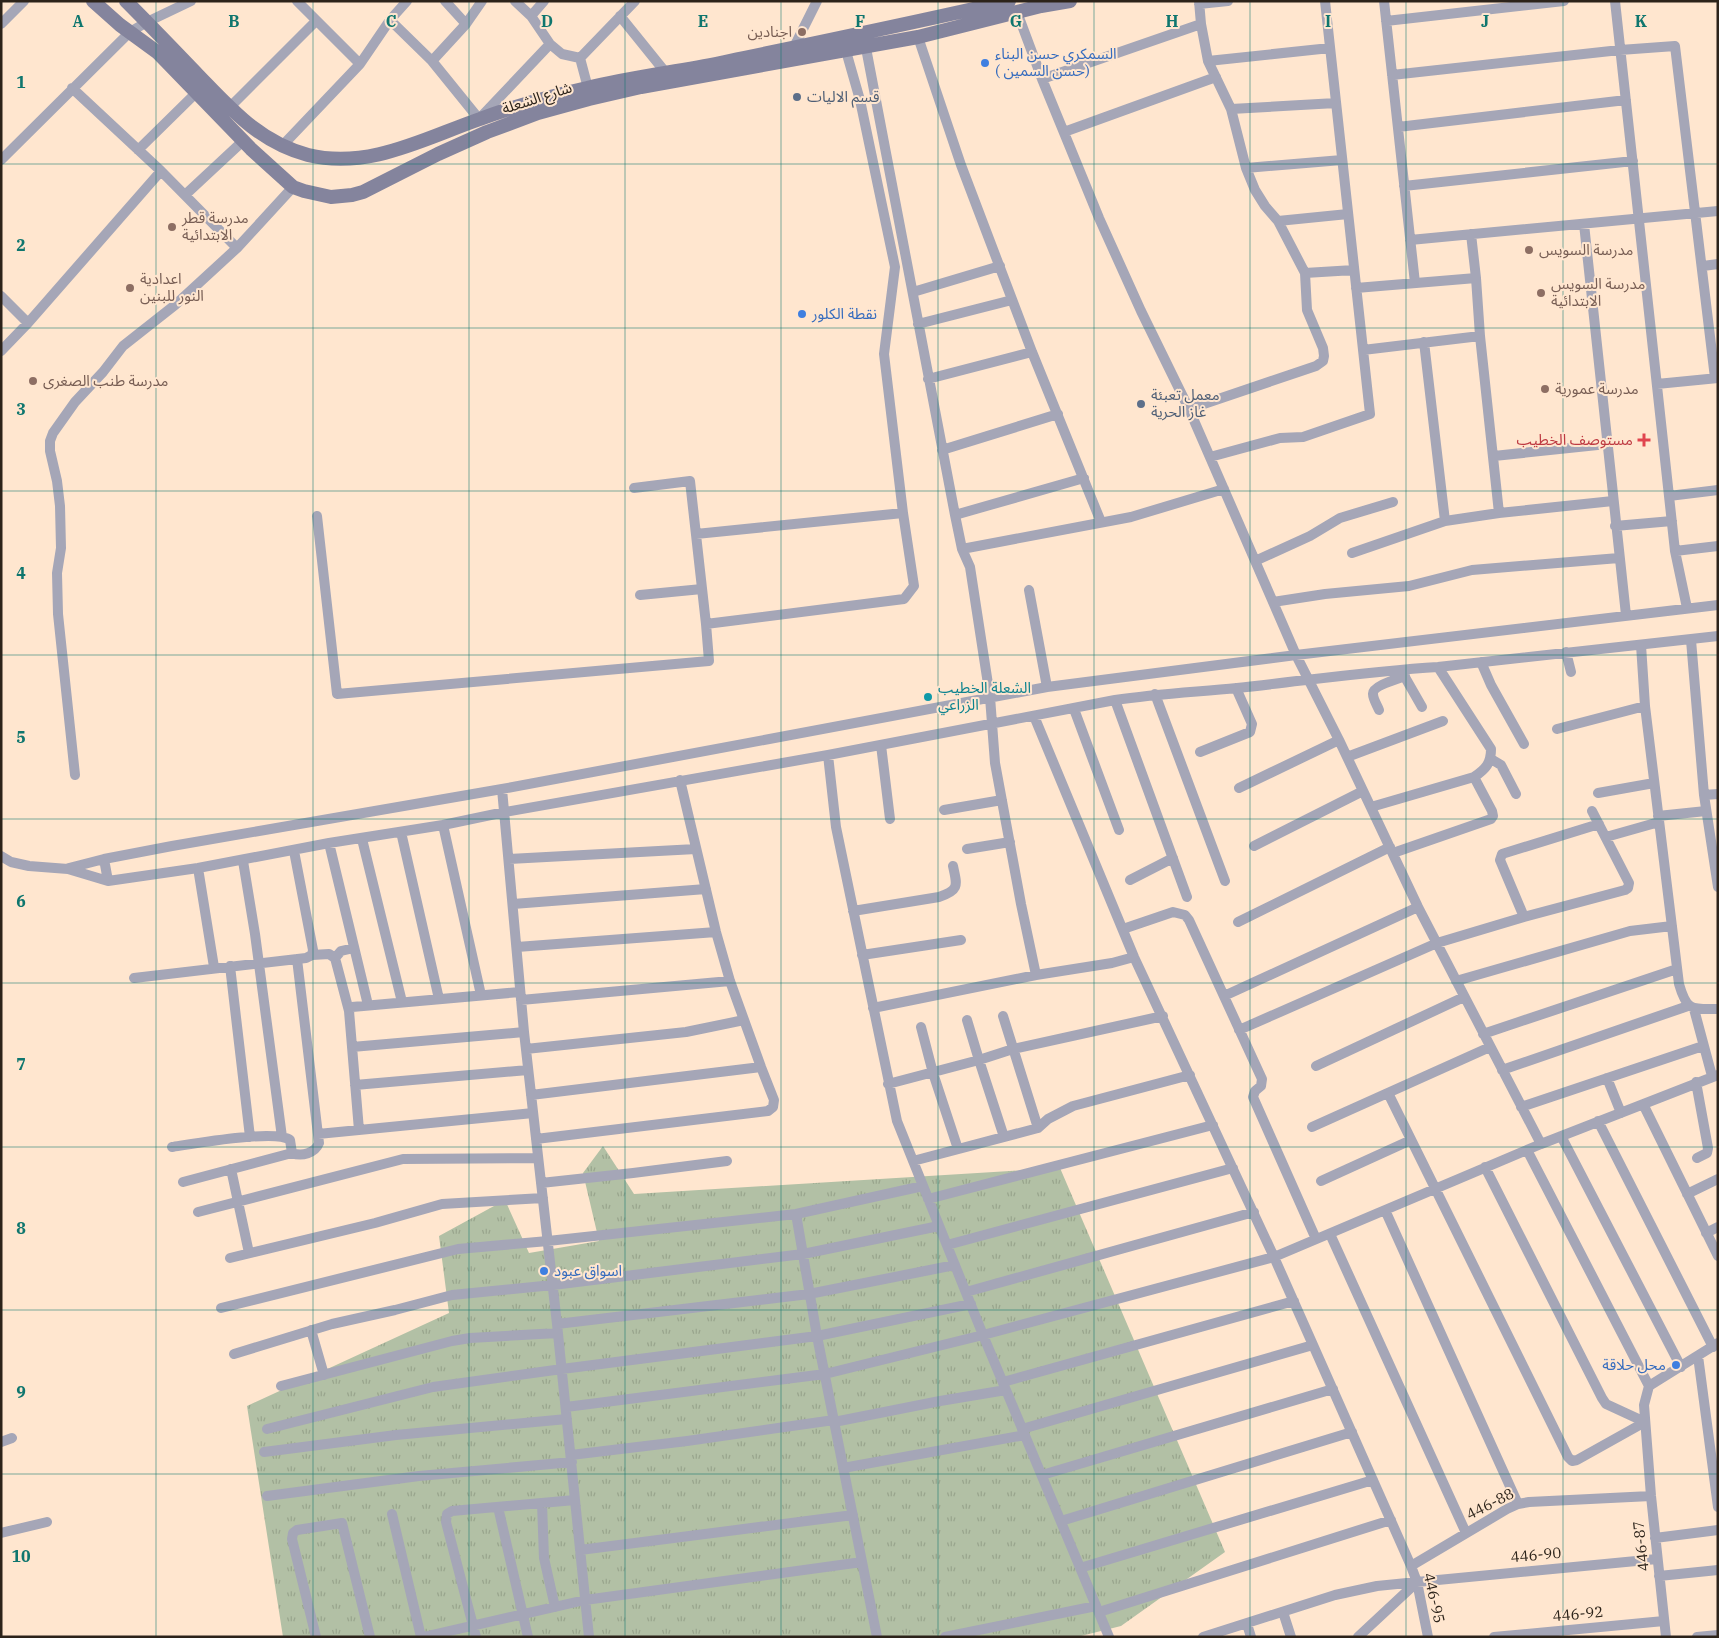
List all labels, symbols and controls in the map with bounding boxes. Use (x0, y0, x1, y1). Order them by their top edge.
text: A (72, 11, 84, 31)
text: B (228, 11, 240, 31)
text: C (386, 11, 396, 31)
text: D (541, 11, 553, 31)
text: E (698, 11, 708, 31)
text: F (855, 11, 865, 31)
text: G (1010, 11, 1022, 31)
text: H (1166, 11, 1179, 31)
text: I (1325, 11, 1331, 31)
text: J (1481, 11, 1489, 31)
text: K (1635, 11, 1648, 31)
place label: اجنادين (747, 22, 792, 41)
marker: اجنادين (796, 26, 808, 38)
place label: السمكري حسن البناء ( حسن السمين) (995, 44, 1117, 80)
marker: السمكري حسن البناء ( حسن السمين) (979, 57, 991, 69)
text: 1 (16, 72, 26, 92)
street label: شارع الشعلة (499, 77, 575, 121)
place label: قسم الاليات (807, 87, 880, 108)
marker: قسم الاليات (791, 91, 803, 103)
place label: مدرسة قطر الابتدائية (181, 208, 249, 244)
marker: مدرسة قطر الابتدائية (166, 221, 178, 233)
text: 2 (16, 235, 26, 255)
place label: مدرسة السويس (1539, 240, 1633, 259)
marker: مدرسة السويس (1523, 244, 1535, 256)
place label: اعدادية النور للبنين (140, 269, 204, 305)
place label: مدرسة السويس الابتدائية (1551, 274, 1645, 310)
marker: اعدادية النور للبنين (124, 282, 136, 294)
marker: مدرسة السويس الابتدائية (1535, 287, 1547, 299)
place label: نقطة الكلور (811, 304, 877, 323)
marker: نقطة الكلور (796, 308, 808, 320)
place label: مدرسة طنب الصغرى (43, 371, 168, 390)
marker: مدرسة طنب الصغرى (27, 375, 39, 387)
place label: مدرسة عمورية (1555, 379, 1639, 398)
marker: مدرسة عمورية (1539, 383, 1551, 395)
place label: معمل تعبئة غاز الحرية (1151, 385, 1220, 421)
marker: معمل تعبئة غاز الحرية (1135, 398, 1147, 410)
text: 3 (16, 399, 26, 419)
place label: مستوصف الخطيب (1517, 430, 1633, 449)
marker: مستوصف الخطيب (1637, 433, 1651, 447)
text: 4 (16, 563, 26, 583)
place label: الشعلة الخطيب الزراعي (938, 678, 1031, 716)
marker: الشعلة الخطيب الزراعي (922, 691, 934, 703)
text: 5 (16, 727, 26, 747)
text: 6 (16, 891, 26, 911)
text: 7 (16, 1054, 26, 1074)
text: 8 (16, 1218, 26, 1238)
place label: اسواق عبود (554, 1261, 622, 1280)
marker: اسواق عبود (538, 1265, 550, 1277)
place label: محل حلاقة (1602, 1355, 1666, 1374)
marker: محل حلاقة (1670, 1359, 1682, 1371)
text: 9 (16, 1382, 26, 1402)
street label: 446-88 (1463, 1484, 1517, 1524)
street label: 446-87 (1628, 1520, 1653, 1572)
street label: 446-90 (1510, 1543, 1562, 1566)
text: 10 (11, 1546, 31, 1566)
street label: 446-95 (1420, 1571, 1449, 1625)
street label: 446-92 (1552, 1602, 1604, 1625)

